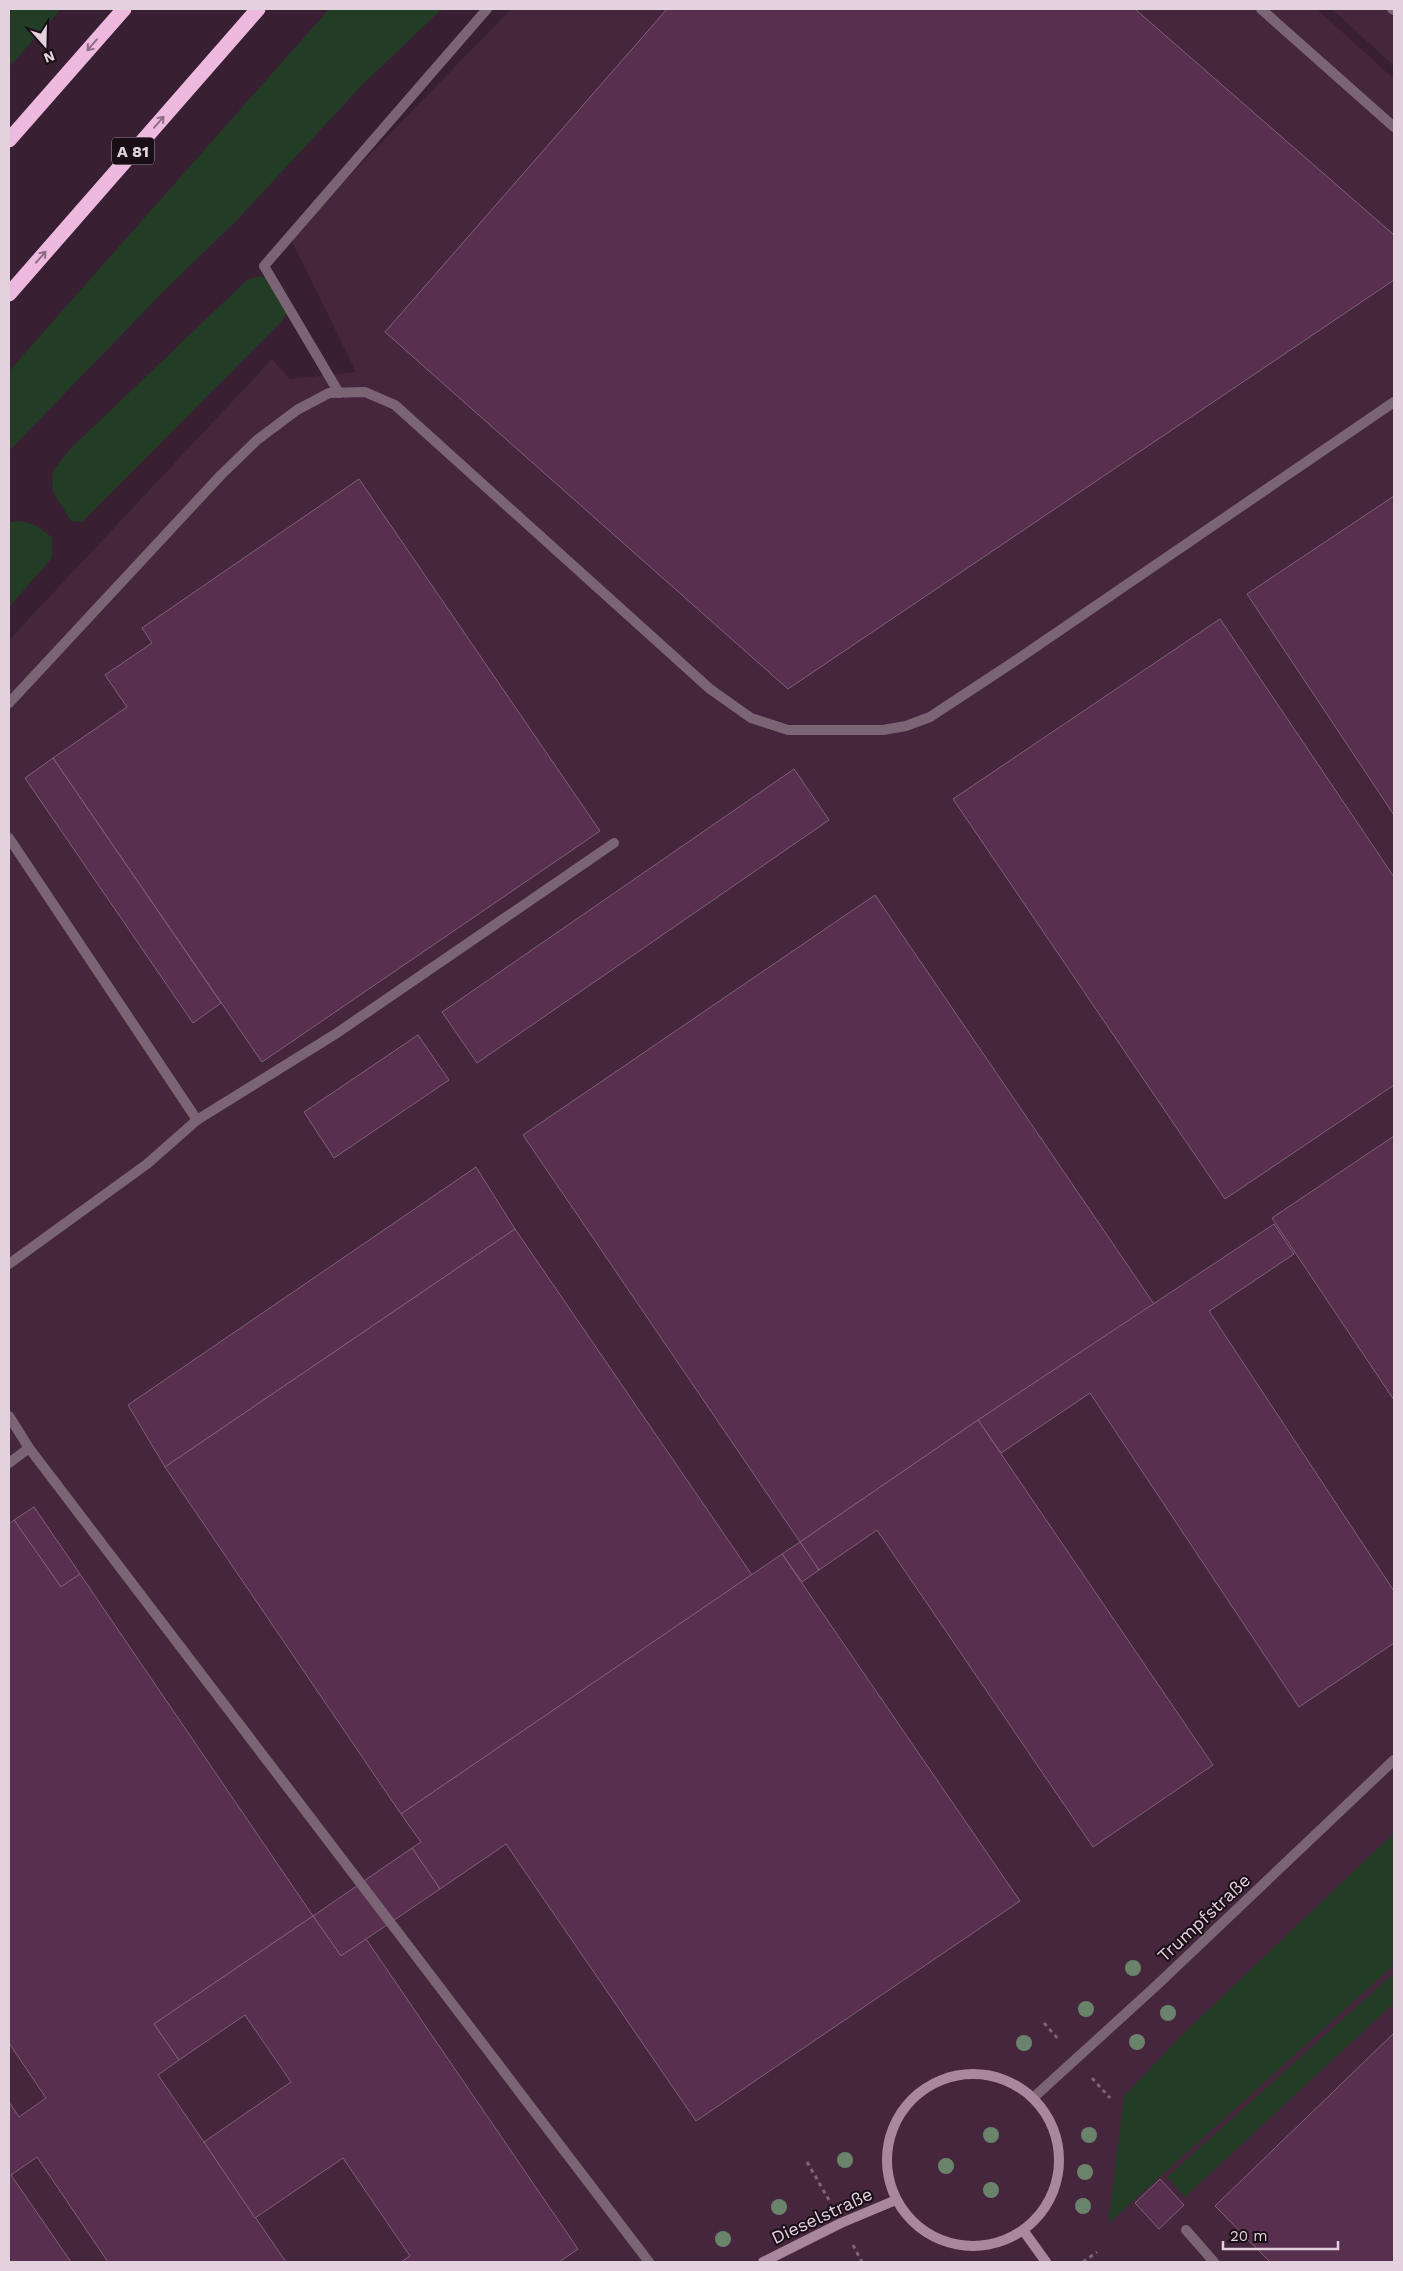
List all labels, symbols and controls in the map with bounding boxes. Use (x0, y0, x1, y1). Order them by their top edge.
north arrow (20, 20, 70, 70)
one-way arrow (86, 39, 97, 52)
text: N (42, 48, 57, 67)
one-way arrow (154, 115, 165, 128)
road number: A 81 (112, 138, 154, 164)
one-way arrow (35, 251, 46, 264)
street label: Trumpfstraße (1153, 1869, 1254, 1966)
street label: Dieselstraße (768, 2183, 876, 2248)
scale bar (1223, 2218, 1338, 2250)
text: 20 m (1230, 2227, 1268, 2245)

